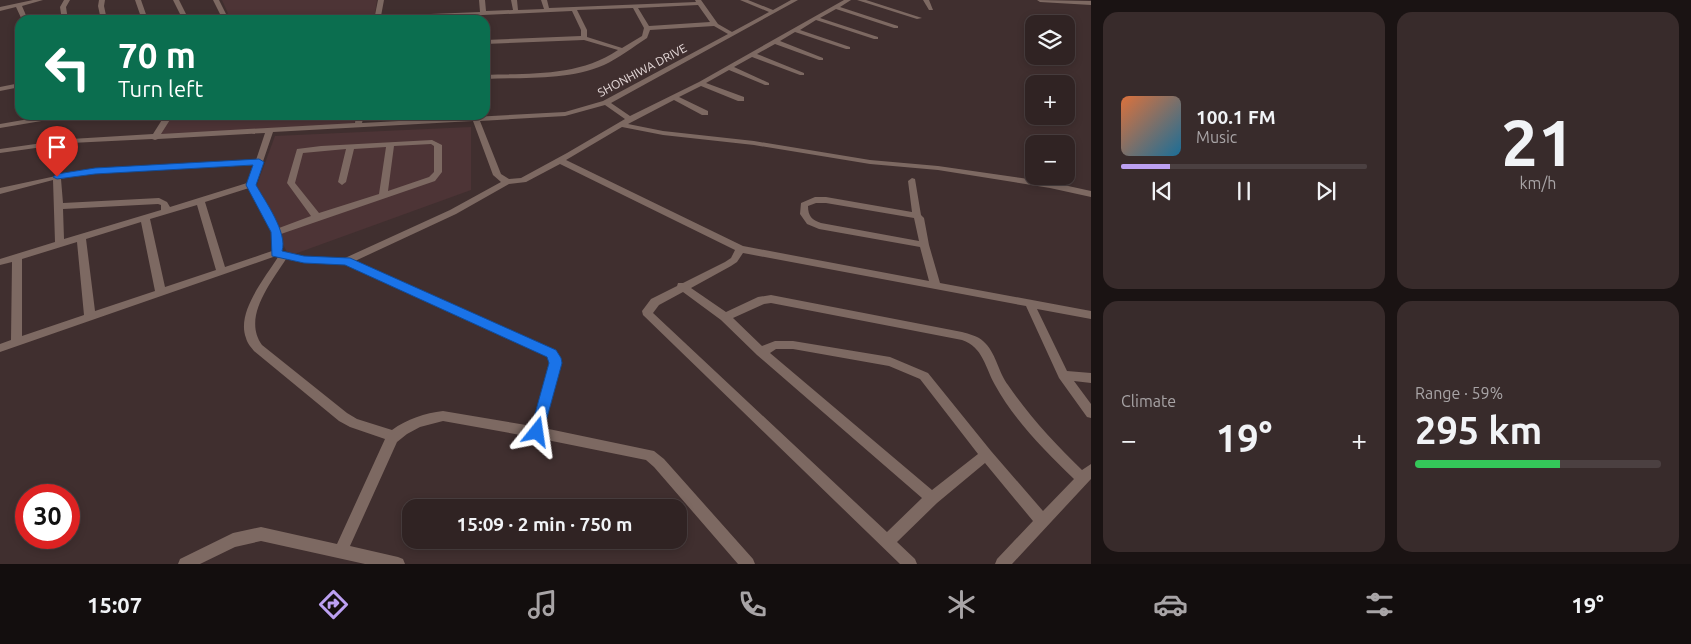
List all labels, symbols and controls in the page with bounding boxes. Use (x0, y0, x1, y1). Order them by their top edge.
map controls (1025, 15, 1075, 185)
button: layers (1025, 15, 1075, 65)
icon: left (35, 35, 100, 100)
text: 70 m (118, 35, 196, 75)
street label: SHONHIWA DRIVE (595, 41, 689, 99)
button: + (1025, 75, 1075, 125)
text: Turn left (118, 76, 203, 101)
text: 21 (1501, 105, 1575, 178)
text: 100.1 FM (1196, 106, 1276, 128)
pin (36, 126, 78, 177)
text: Music (1196, 128, 1237, 146)
icon: arrive (43, 133, 71, 161)
button: − (1025, 135, 1075, 185)
text: km/h (1520, 174, 1556, 192)
icon: previous (1148, 177, 1176, 205)
icon: pause (1230, 177, 1258, 205)
icon: next (1312, 177, 1340, 205)
text: Range · 59% (1415, 384, 1503, 402)
text: Climate (1121, 392, 1176, 410)
position arrow (510, 405, 562, 457)
text: 295 km (1415, 409, 1542, 451)
text: 19° (1216, 417, 1272, 459)
text: − (1121, 424, 1137, 455)
text: + (1351, 424, 1367, 455)
speed limit sign: 30 (15, 484, 80, 549)
text: 15:09 · 2 min · 750 m (457, 513, 632, 535)
icon: directions (316, 587, 351, 622)
icon: music (525, 587, 560, 622)
icon: phone (735, 587, 770, 622)
icon: climate (944, 587, 979, 622)
icon: car (1153, 587, 1188, 622)
icon: filters (1362, 587, 1397, 622)
text: 15:07 (87, 592, 142, 617)
text: 19° (1571, 592, 1604, 617)

